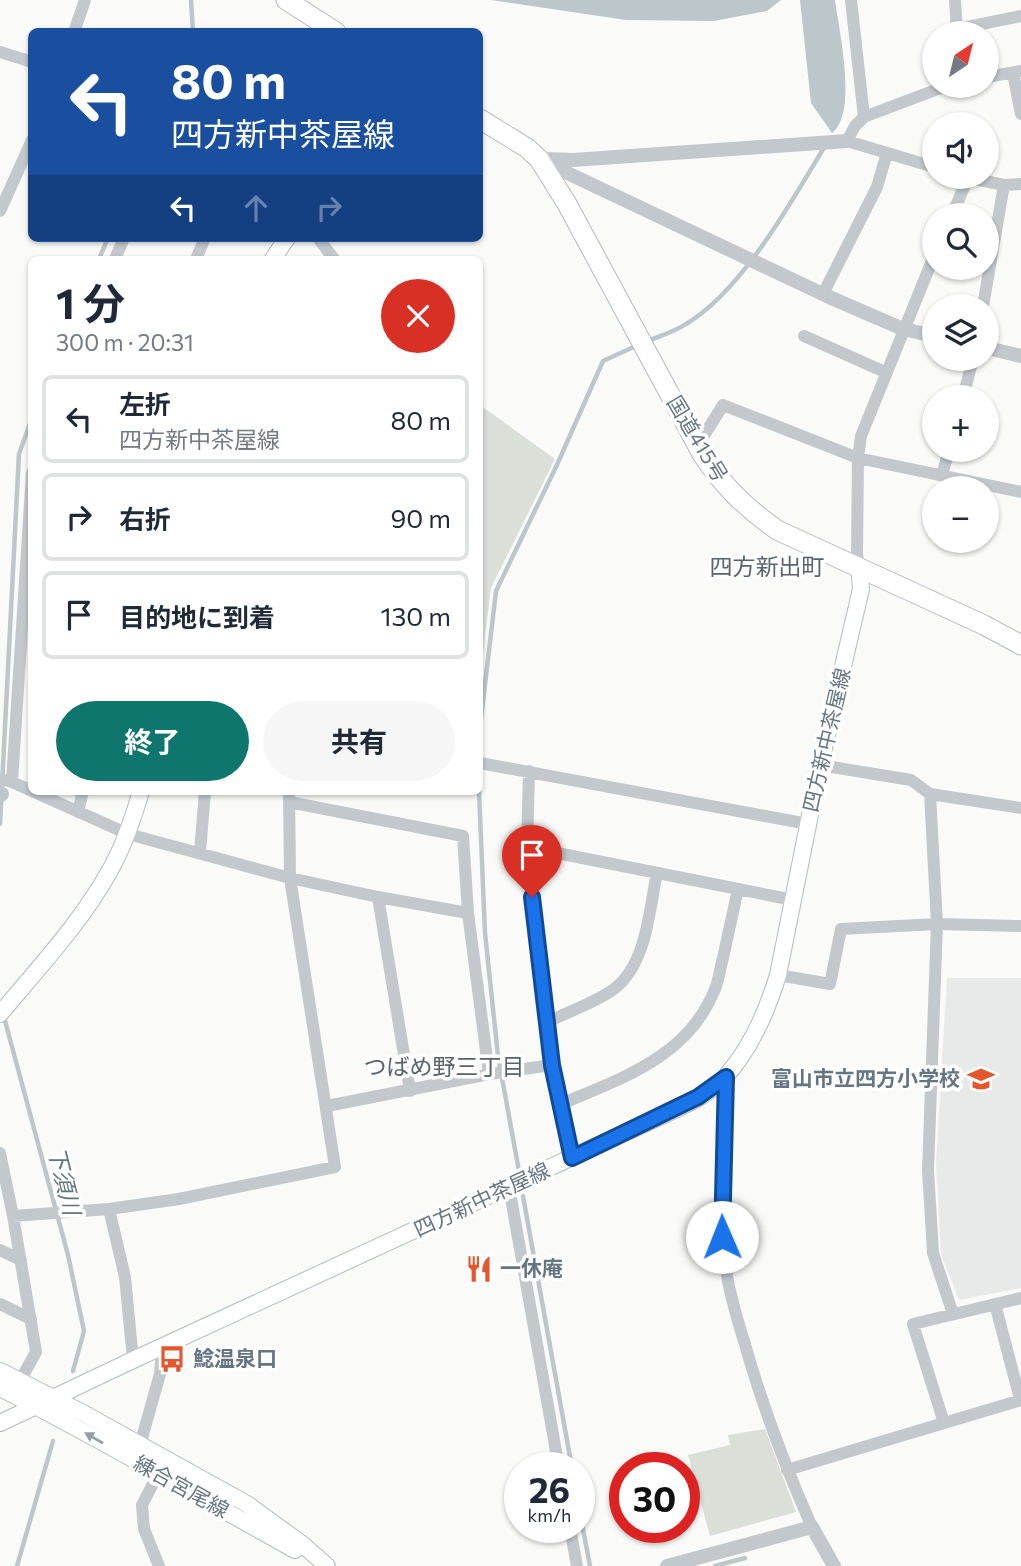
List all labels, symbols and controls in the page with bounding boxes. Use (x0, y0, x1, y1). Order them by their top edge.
north arrow (922, 21, 999, 98)
map controls (922, 21, 999, 553)
text: 80 m (171, 49, 286, 109)
icon: left (56, 56, 147, 147)
button: sound (922, 112, 999, 189)
text: 四方新中茶屋線 (171, 113, 395, 153)
icon: left (164, 189, 202, 227)
icon: ahead (237, 189, 275, 227)
icon: right (310, 189, 348, 227)
button: search (922, 203, 999, 280)
text: 1 分 (56, 276, 125, 328)
button: close (381, 279, 455, 353)
button: layers (922, 294, 999, 371)
text: 300 m · 20:31 (56, 328, 194, 356)
button: + (922, 385, 999, 462)
text: 左折 (119, 388, 171, 419)
street label: 国道415号 (663, 391, 734, 486)
icon: left (60, 400, 98, 438)
text: 80 m (391, 404, 451, 435)
text: 四方新中茶屋線 (119, 425, 280, 453)
button: − (922, 476, 999, 553)
icon: right (60, 498, 98, 536)
text: 90 m (391, 502, 451, 533)
text: 右折 (119, 503, 171, 534)
district label: 四方新出町 (710, 552, 825, 580)
icon: arrive (60, 596, 98, 634)
text: 130 m (380, 600, 451, 631)
text: 目的地に到着 (119, 601, 275, 632)
street label: 四方新中茶屋線 (797, 665, 854, 814)
button: 終了 (56, 701, 249, 781)
button: 共有 (263, 701, 455, 781)
pin (502, 825, 562, 897)
icon: arrive (513, 836, 551, 874)
district label: つばめ野三丁目 (364, 1052, 525, 1080)
school or university icon: 富山市立四方小学校 (966, 1064, 996, 1094)
place label: 富山市立四方小学校 (771, 1065, 960, 1090)
water label: 下須川 (43, 1144, 88, 1221)
street label: 四方新中茶屋線 (409, 1156, 553, 1241)
position arrow (685, 1200, 759, 1274)
restaurant icon: 一休庵 (464, 1254, 494, 1284)
place label: 一休庵 (500, 1255, 563, 1280)
bus stop icon: 鯰温泉口 (157, 1344, 187, 1374)
place label: 鯰温泉口 (193, 1345, 277, 1370)
one-way arrow (84, 1432, 104, 1444)
street label: 練合宮尾線 (130, 1449, 234, 1522)
speed limit sign: 30 (609, 1452, 700, 1543)
text: 26 (529, 1467, 570, 1510)
text: km/h (528, 1504, 571, 1526)

